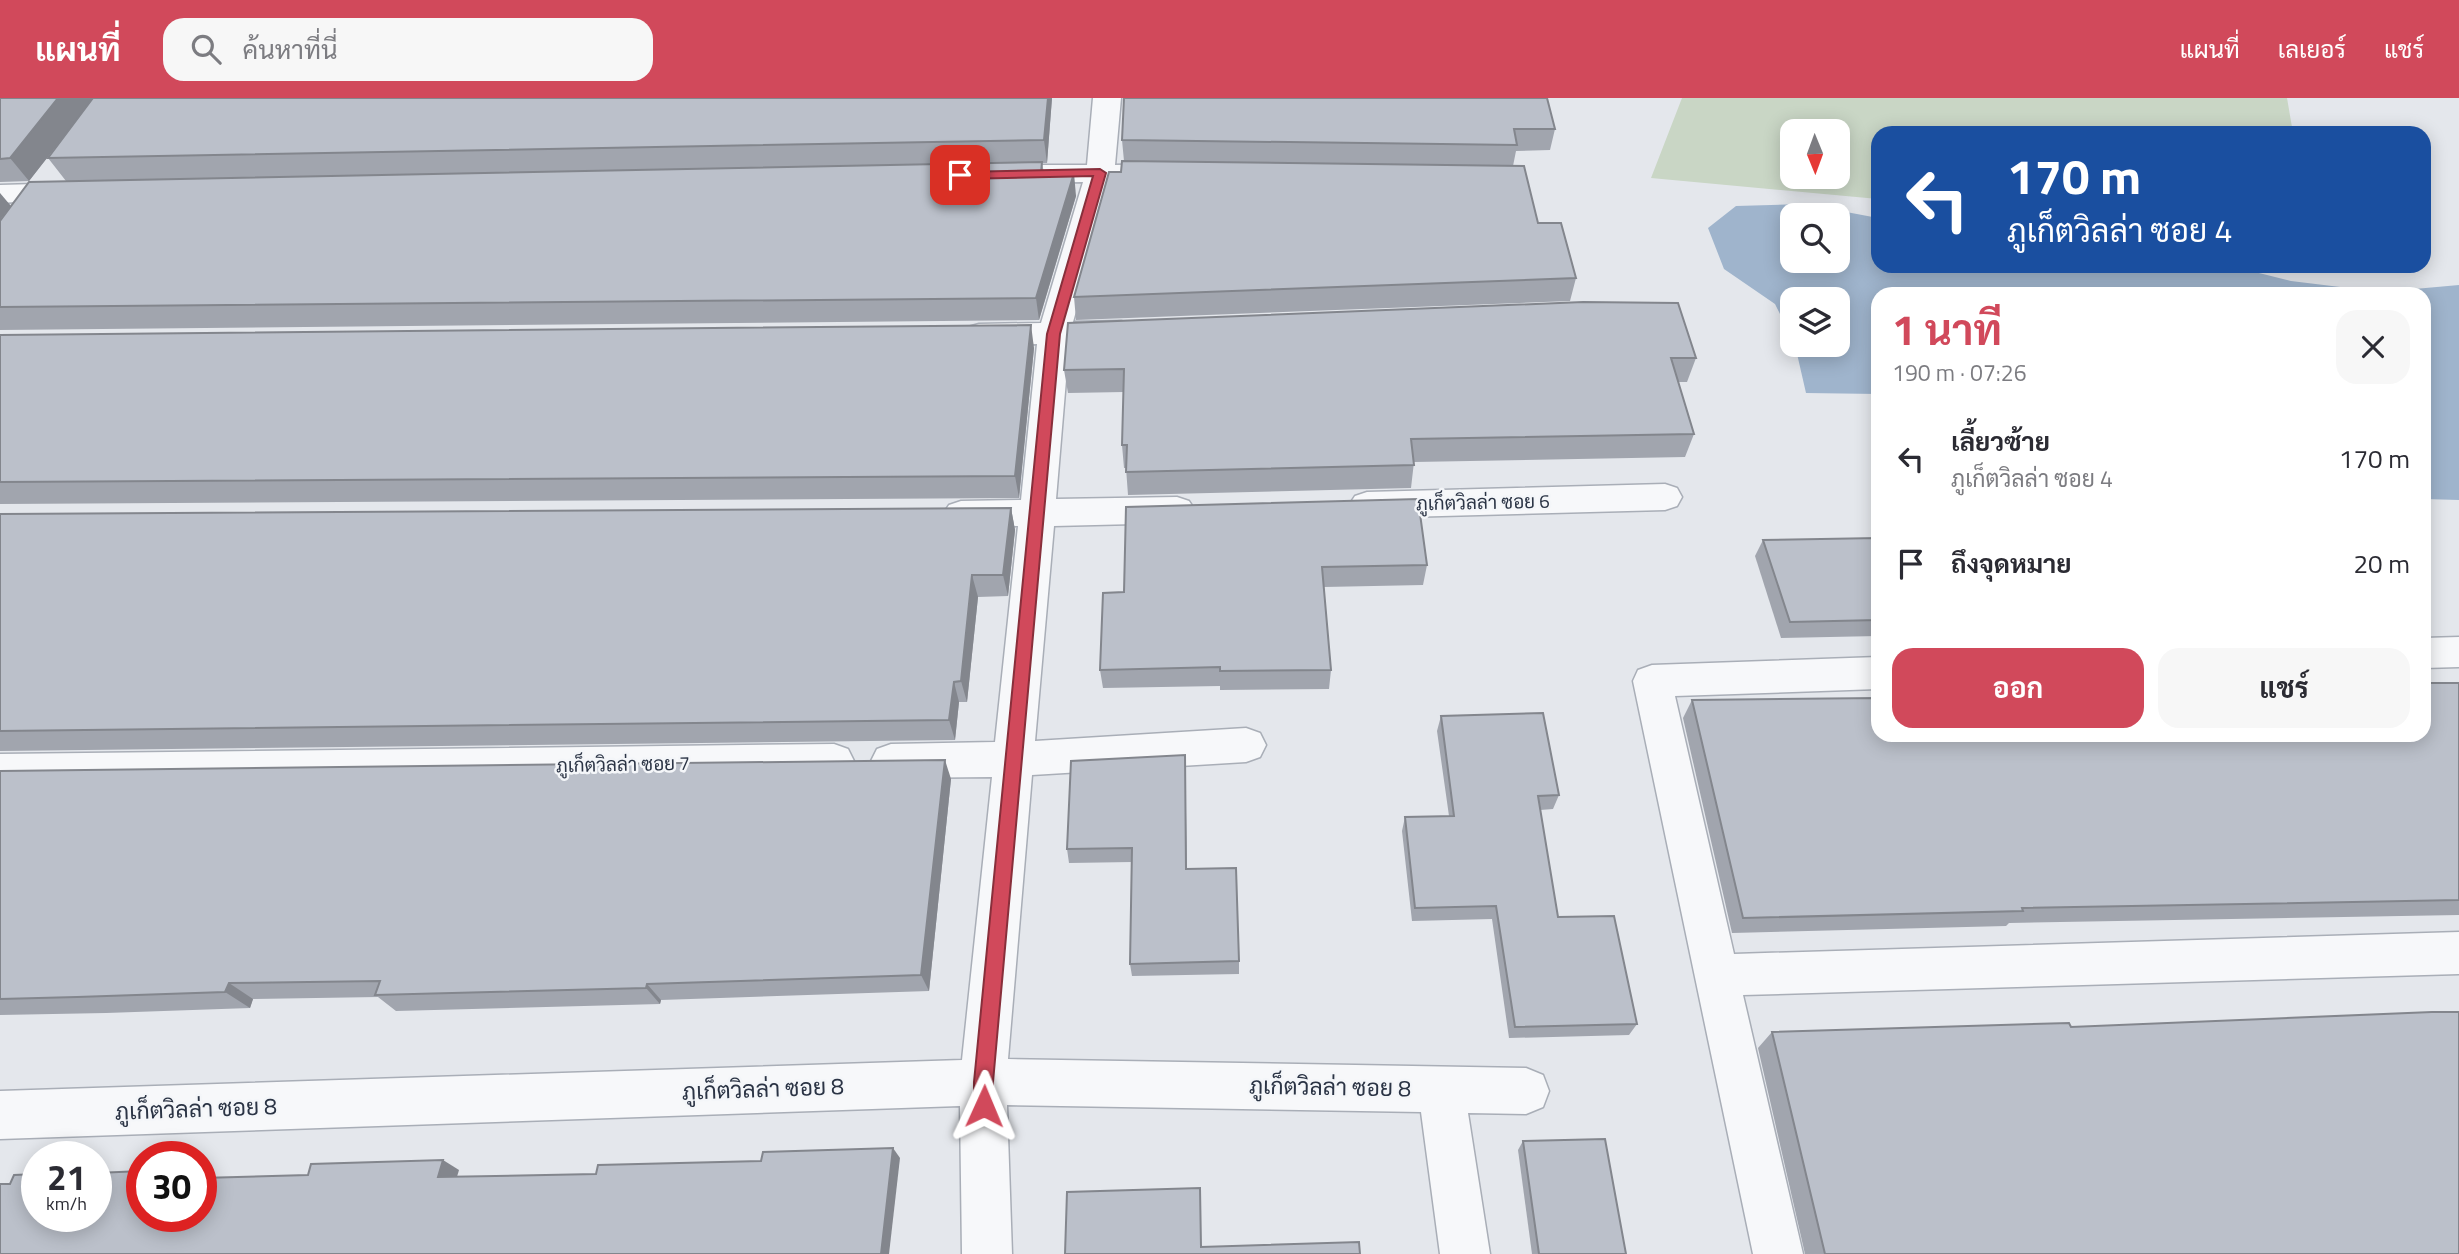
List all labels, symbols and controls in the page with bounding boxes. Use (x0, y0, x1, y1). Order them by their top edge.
search box (163, 18, 653, 81)
text: แผนที่ (35, 24, 121, 74)
icon: search (187, 30, 225, 68)
text: ค้นหาที่นี่ (243, 30, 338, 69)
text: แผนที่ (2180, 31, 2240, 67)
text: เลเยอร์ (2278, 31, 2346, 67)
text: แชร์ (2384, 31, 2424, 67)
north arrow (1780, 119, 1850, 189)
map controls (1780, 119, 1850, 357)
text: 170 m (2007, 138, 2141, 213)
pin (930, 145, 990, 205)
icon: left (1892, 154, 1983, 245)
icon: arrive (941, 156, 979, 194)
button: search (1780, 203, 1850, 273)
text: ภูเก็ตวิลล่า ซอย 4 (2007, 206, 2232, 254)
button: layers (1780, 287, 1850, 357)
text: 1 นาที (1892, 297, 2002, 361)
button: close (2336, 310, 2410, 384)
text: 190 m · 07:26 (1892, 355, 2027, 390)
text: เลี้ยวซ้าย (1951, 422, 2050, 461)
text: 170 m (2339, 439, 2410, 478)
icon: left (1892, 440, 1930, 478)
text: ภูเก็ตวิลล่า ซอย 4 (1951, 461, 2113, 496)
street label: ภูเก็ตวิลล่า ซอย 6 (1416, 486, 1550, 517)
text: ถึงจุดหมาย (1951, 544, 2072, 583)
text: 20 m (2353, 544, 2410, 583)
icon: arrive (1892, 545, 1930, 583)
button: ออก (1892, 648, 2144, 728)
button: แชร์ (2158, 648, 2410, 728)
street label: ภูเก็ตวิลล่า ซอย 7 (556, 748, 690, 779)
street label: ภูเก็ตวิลล่า ซอย 8 (681, 1068, 845, 1109)
street label: ภูเก็ตวิลล่า ซอย 8 (1249, 1068, 1411, 1105)
position arrow (947, 1069, 1021, 1143)
street label: ภูเก็ตวิลล่า ซอย 8 (114, 1088, 278, 1129)
speed limit sign: 30 (126, 1141, 217, 1232)
text: 21 (47, 1150, 86, 1204)
text: km/h (46, 1190, 87, 1217)

